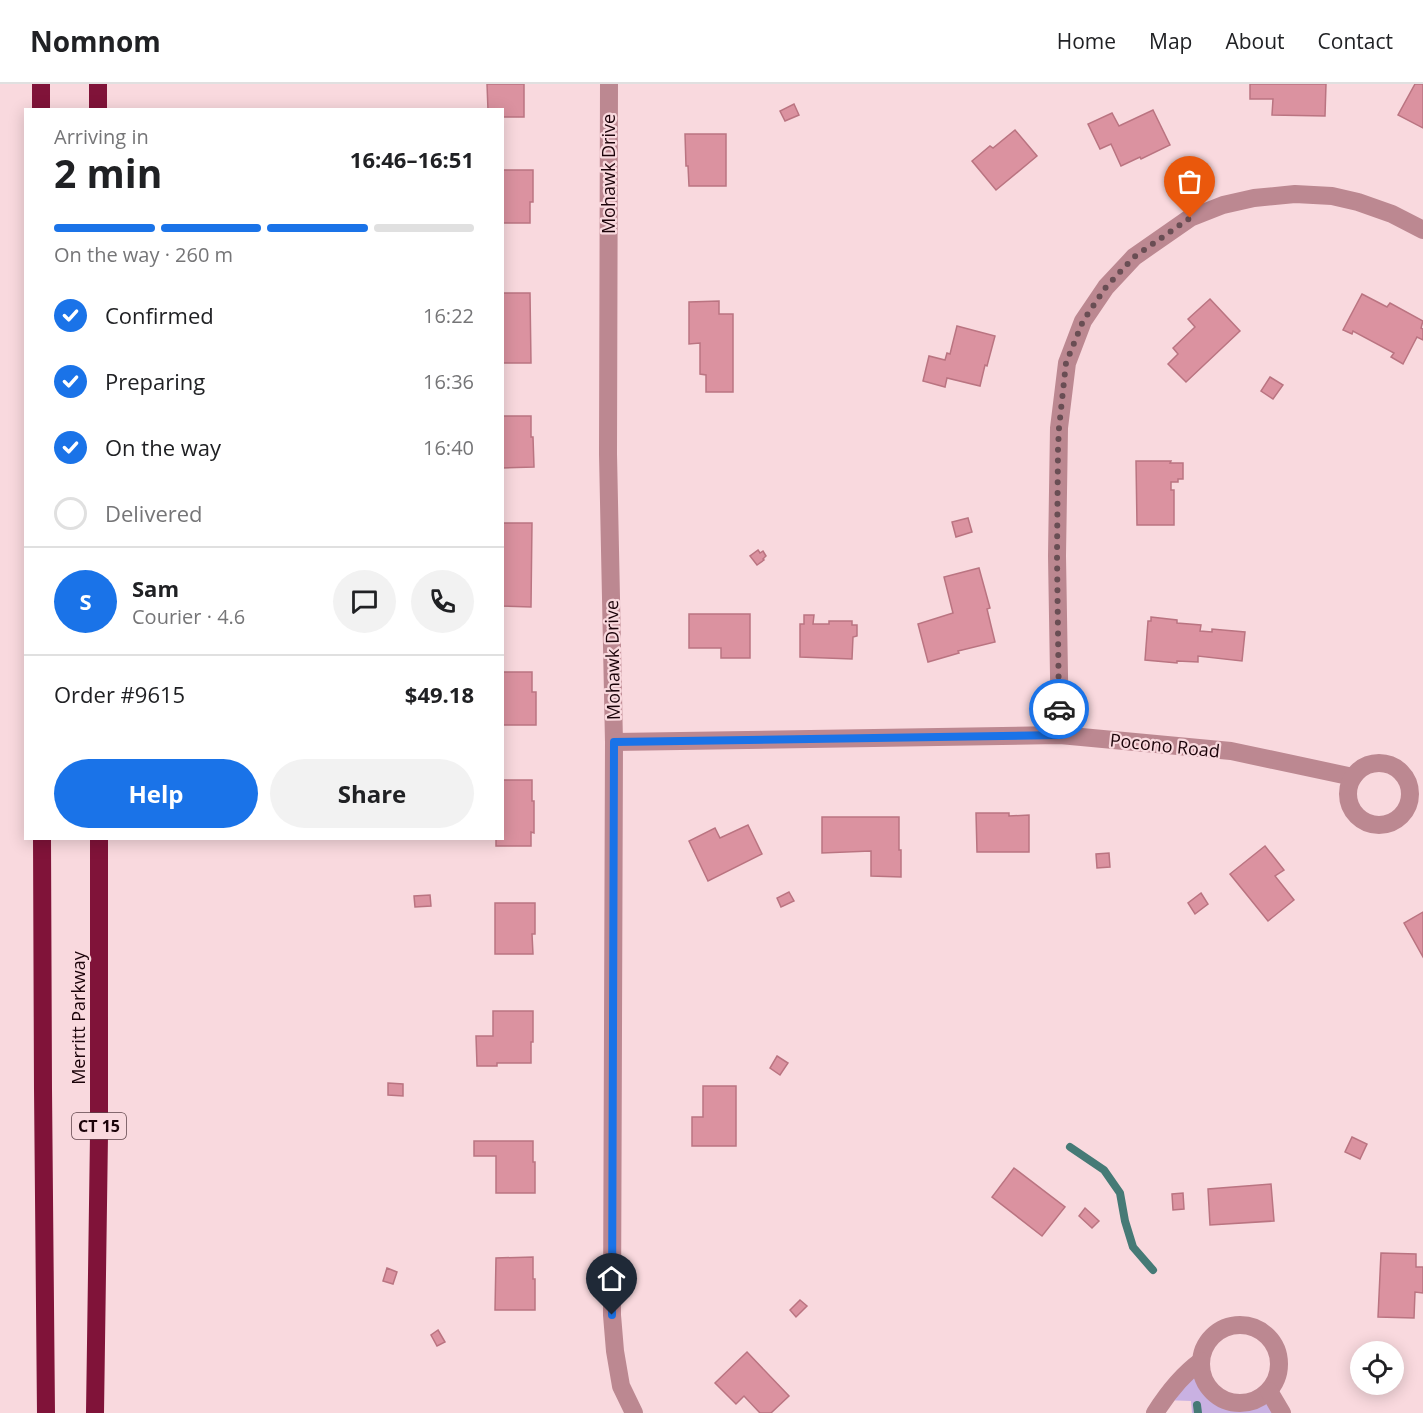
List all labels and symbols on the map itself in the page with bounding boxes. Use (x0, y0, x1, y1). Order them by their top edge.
street label: Mohawk Drive (596, 114, 620, 234)
pin (1164, 156, 1215, 218)
street label: Mohawk Drive (599, 600, 625, 720)
courier (1029, 679, 1089, 739)
street label: Pocono Road (1109, 727, 1221, 763)
street label: Merritt Parkway (66, 950, 90, 1085)
road number: CT 15 (72, 1113, 126, 1139)
pin (586, 1253, 637, 1315)

